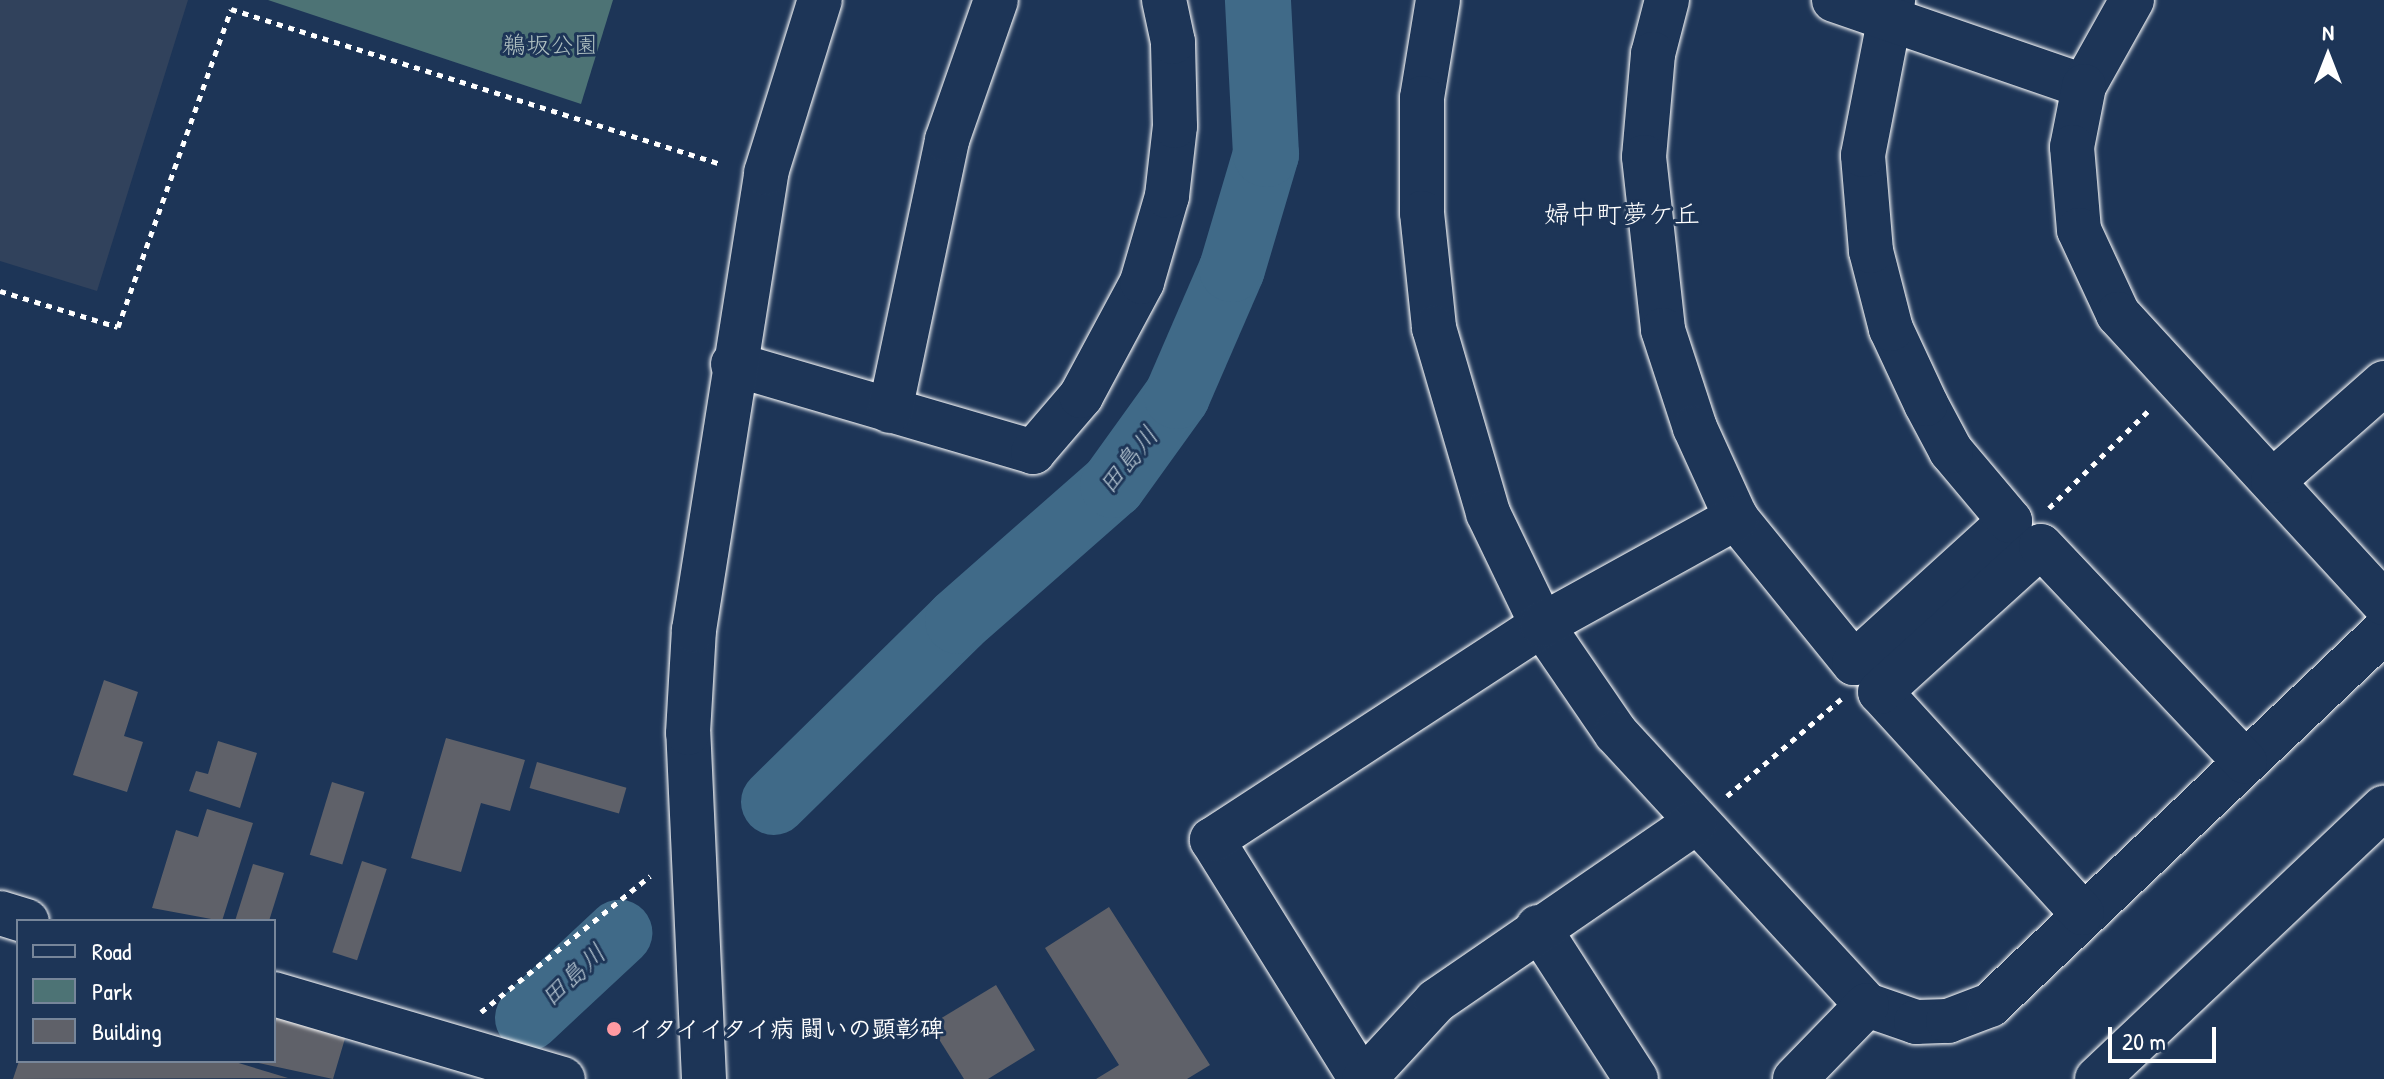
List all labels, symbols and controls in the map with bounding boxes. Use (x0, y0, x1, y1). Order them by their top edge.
north arrow (2288, 16, 2368, 96)
text: N (2322, 17, 2334, 47)
park label: 鵜坂公園 (502, 31, 598, 59)
district label: 婦中町夢ケ丘 (1544, 198, 1700, 230)
water label: 田島川 (1091, 420, 1165, 500)
legend (16, 919, 276, 1063)
text: Road (92, 935, 131, 967)
water label: 田島川 (534, 937, 612, 1013)
text: Park (92, 975, 132, 1007)
scale bar (2112, 1011, 2220, 1061)
text: Building (92, 1015, 162, 1047)
place label: イタイイタイ病 闘いの顕彰碑 (630, 1015, 948, 1043)
marker: イタイイタイ病 闘いの顕彰碑 (605, 1020, 623, 1038)
text: 20 m (2122, 1025, 2166, 1057)

